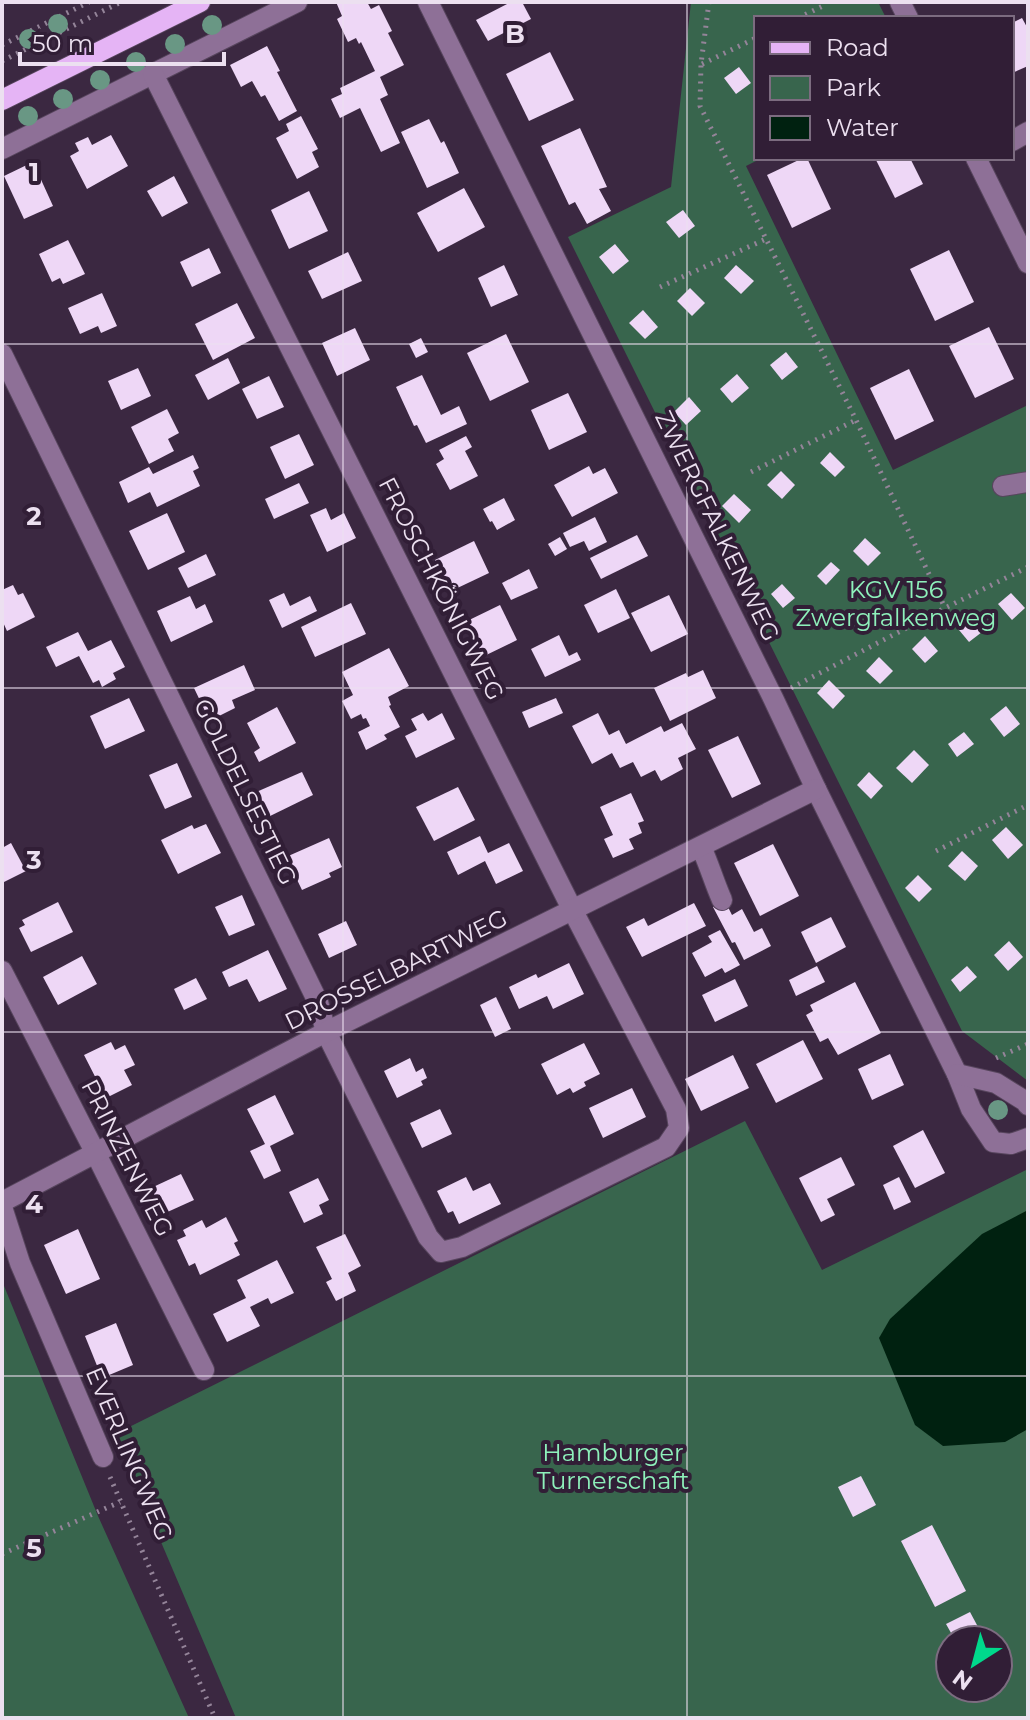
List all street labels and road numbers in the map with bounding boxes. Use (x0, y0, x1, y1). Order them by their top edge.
street label: ZWERGFALKENWEG (649, 406, 786, 646)
street label: FROSCHKÖNIGWEG (373, 472, 510, 705)
street label: GOLDELSESTIEG (188, 694, 303, 890)
street label: DROSSELBARTWEG (280, 903, 512, 1036)
street label: PRINZENWEG (75, 1074, 180, 1241)
street label: EVERLINGWEG (80, 1363, 179, 1545)

